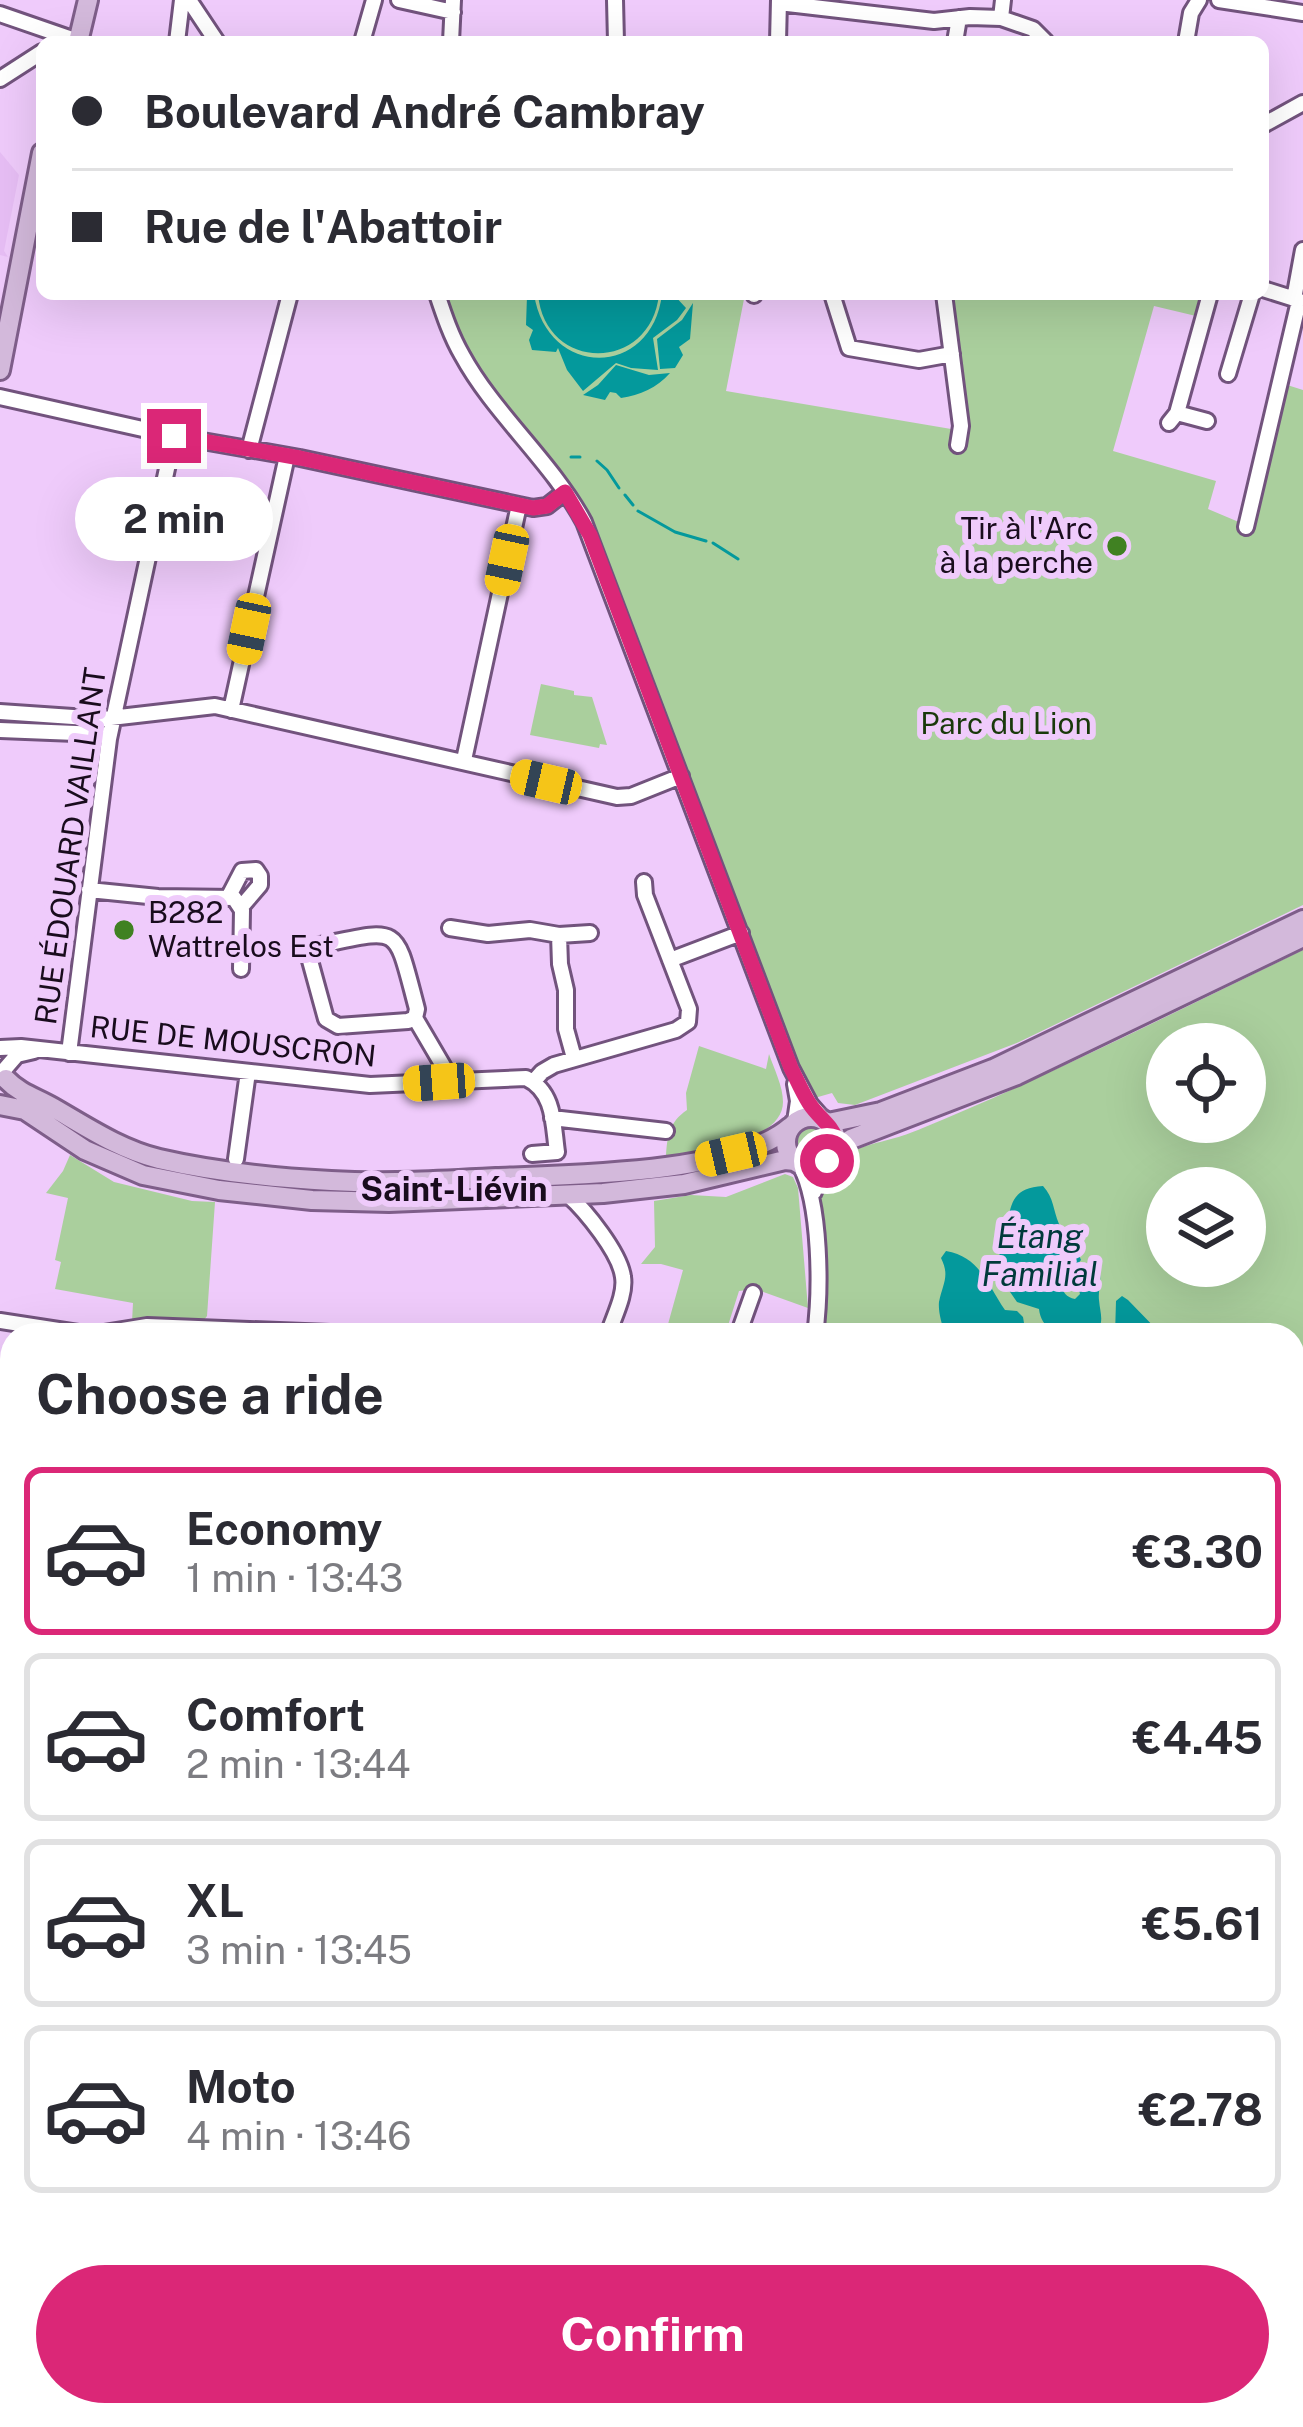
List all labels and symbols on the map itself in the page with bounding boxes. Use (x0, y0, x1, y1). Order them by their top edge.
route end (147, 409, 201, 463)
callout: 2 min (75, 478, 273, 562)
place label: Tir à l'Arc à la perche (940, 510, 1093, 580)
car (482, 521, 532, 599)
marker: Tir à l'Arc à la perche (1104, 533, 1130, 559)
car (224, 590, 274, 668)
street label: RUE ÉDOUARD VAILLANT (27, 665, 113, 1027)
park label: Parc du Lion (920, 705, 1092, 741)
car (507, 756, 585, 808)
place label: B282 Wattrelos Est (148, 894, 334, 964)
marker: B282 Wattrelos Est (111, 917, 137, 943)
street label: RUE DE MOUSCRON (88, 1008, 378, 1074)
car (402, 1062, 476, 1102)
car (692, 1128, 770, 1180)
route start (800, 1134, 854, 1188)
district label: Saint-Liévin (360, 1170, 548, 1208)
water label: Étang Familial (982, 1216, 1098, 1293)

